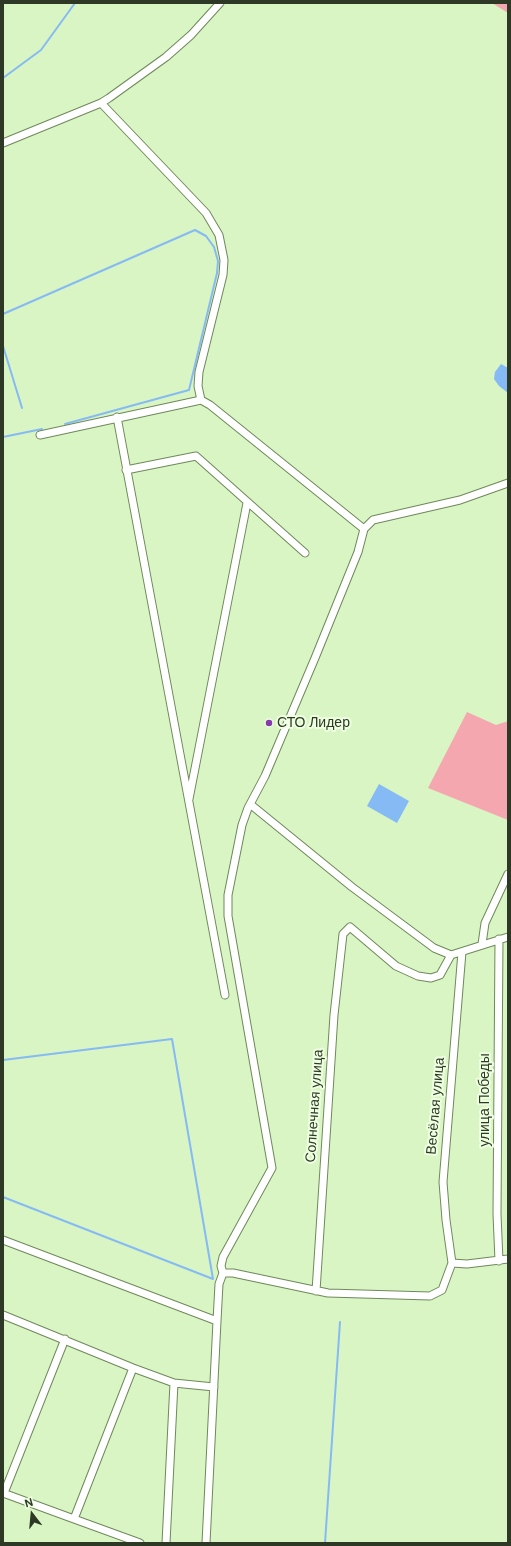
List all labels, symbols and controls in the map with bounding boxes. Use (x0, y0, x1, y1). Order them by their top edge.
place label: СТО Лидер (277, 715, 350, 731)
marker: СТО Лидер (264, 718, 274, 728)
street label: Солнечная улица (303, 1049, 327, 1163)
street label: улица Победы (477, 1053, 493, 1147)
street label: Весёлая улица (423, 1057, 449, 1155)
north arrow (12, 1494, 52, 1534)
text: N (23, 1495, 34, 1510)

